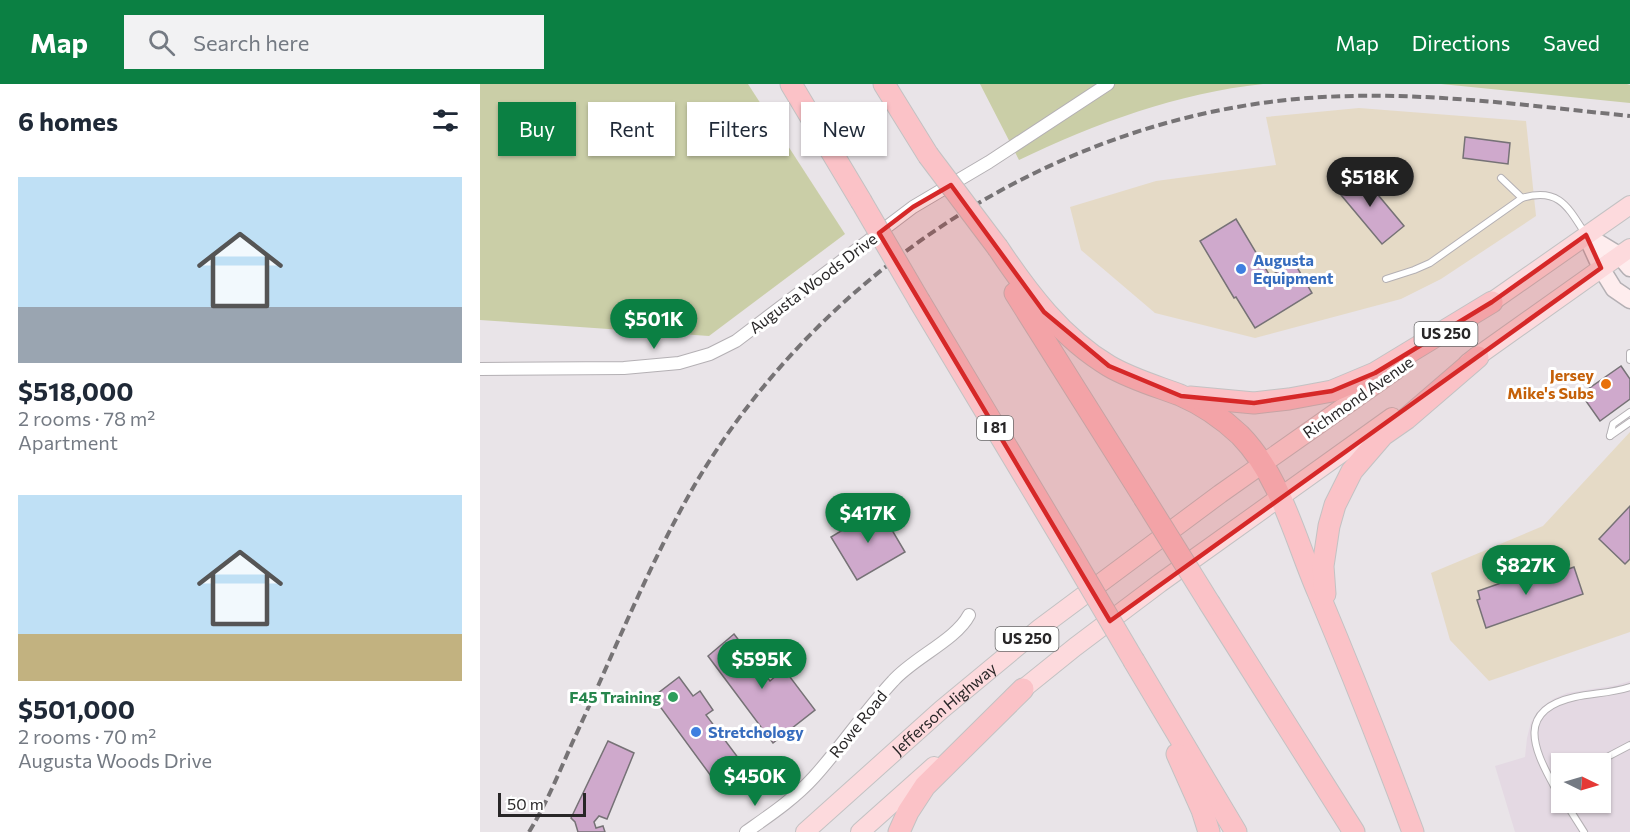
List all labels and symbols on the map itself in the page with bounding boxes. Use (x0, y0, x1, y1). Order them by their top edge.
pin: $518K (1328, 157, 1412, 208)
street label: Augusta Woods Drive (745, 228, 880, 337)
place label: Augusta Equipment (1253, 250, 1334, 287)
marker: Augusta Equipment (1234, 262, 1248, 276)
pin: $501K (612, 299, 696, 350)
road number: US 250 (1414, 322, 1478, 346)
street label: Richmond Avenue (1299, 351, 1417, 442)
place label: Jersey Mike's Subs (1507, 365, 1594, 402)
marker: Jersey Mike's Subs (1599, 377, 1613, 391)
road number: I 81 (977, 416, 1013, 440)
pin: $417K (826, 493, 910, 544)
pin: $827K (1484, 545, 1568, 596)
road number: US 250 (996, 627, 1058, 651)
pin: $595K (720, 639, 804, 690)
street label: Jefferson Highway (888, 658, 1000, 758)
street label: Rowe Road (825, 686, 890, 761)
place label: F45 Training (569, 687, 661, 706)
marker: F45 Training (666, 690, 680, 704)
place label: Stretchology (708, 722, 804, 741)
marker: Stretchology (689, 725, 703, 739)
north arrow (1551, 753, 1611, 813)
pin: $450K (713, 756, 797, 807)
scale bar (498, 790, 586, 818)

